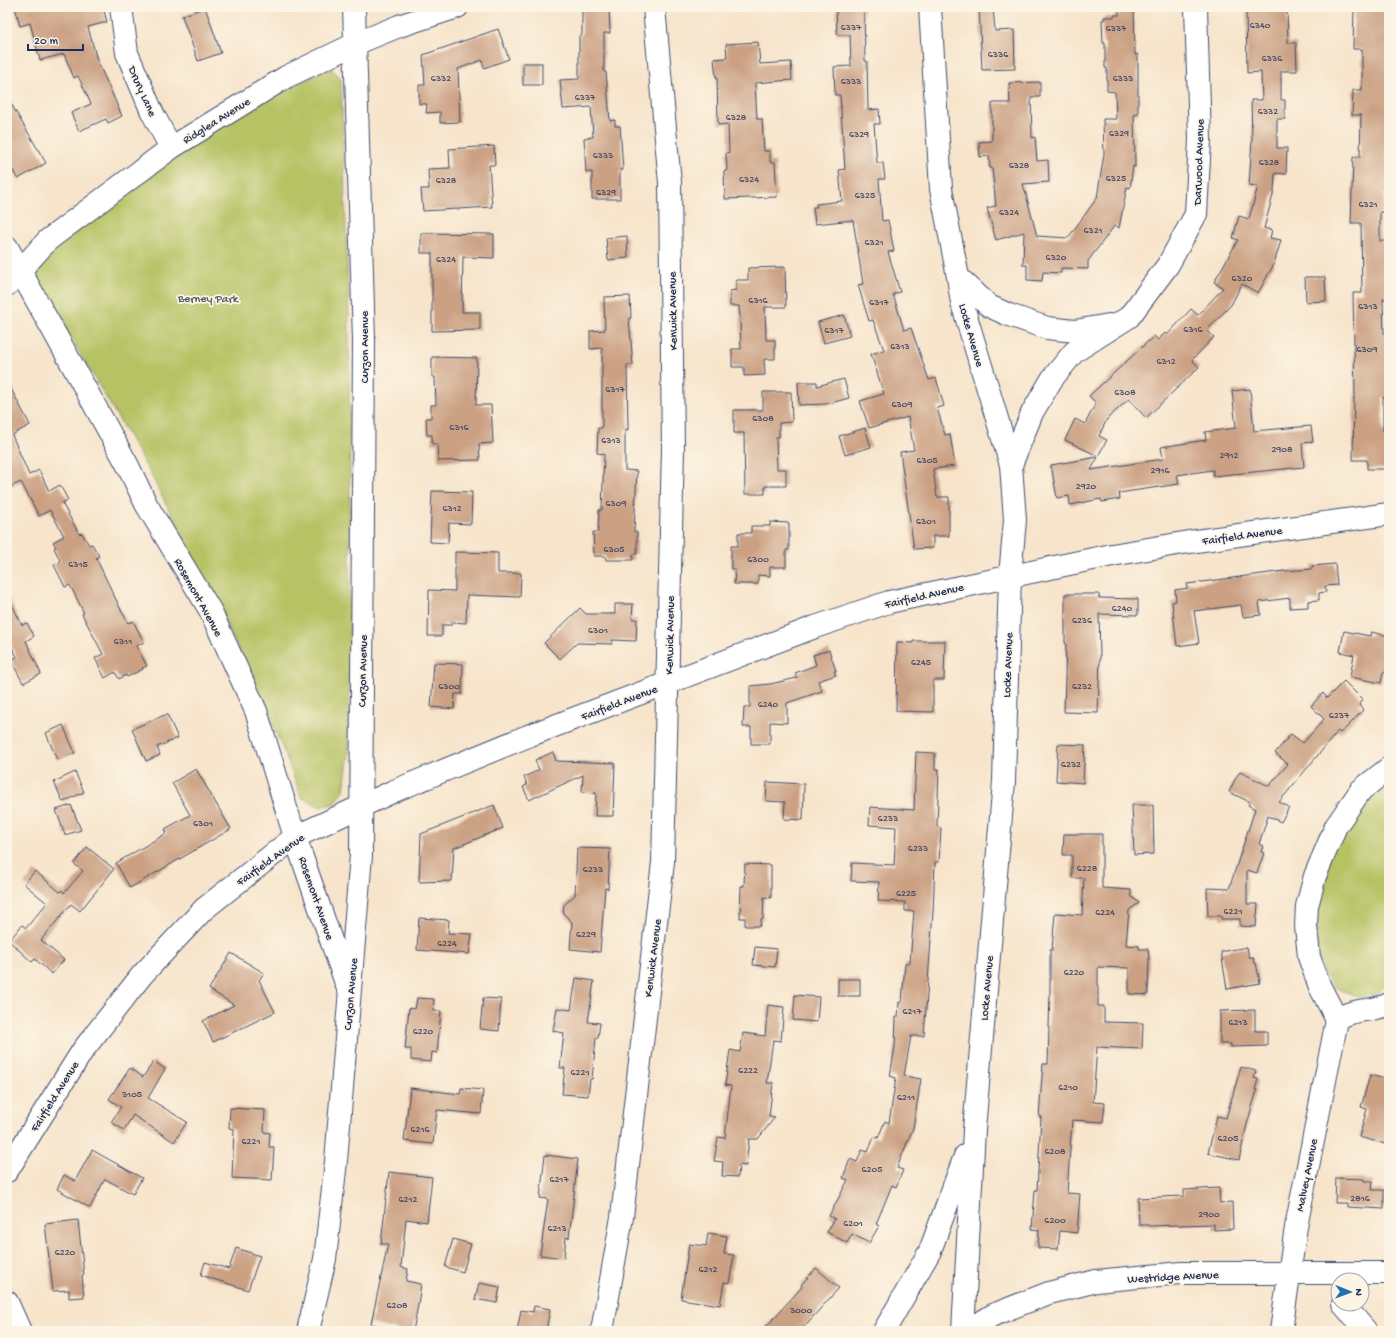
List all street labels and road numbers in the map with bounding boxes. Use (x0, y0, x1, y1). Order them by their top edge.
street label: Drury Lane (123, 64, 159, 120)
street label: Ridglea Avenue (181, 95, 254, 148)
street label: Darwood Avenue (1191, 118, 1209, 207)
street label: Kenwick Avenue (666, 271, 682, 350)
street label: Locke Avenue (954, 302, 986, 370)
street label: Curzon Avenue (359, 310, 373, 383)
street label: Fairfield Avenue (1200, 524, 1284, 550)
street label: Rosemont Avenue (170, 556, 225, 640)
street label: Fairfield Avenue (883, 581, 966, 613)
street label: Kenwick Avenue (663, 595, 679, 675)
street label: Locke Avenue (1001, 631, 1017, 698)
street label: Curzon Avenue (356, 634, 372, 707)
street label: Fairfield Avenue (579, 683, 661, 725)
street label: Fairfield Avenue (234, 831, 309, 891)
street label: Rosemont Avenue (294, 855, 336, 943)
street label: Kenwick Avenue (642, 918, 666, 998)
street label: Locke Avenue (978, 954, 998, 1021)
street label: Curzon Avenue (342, 957, 362, 1031)
street label: Fairfield Avenue (28, 1058, 83, 1136)
street label: Malvey Avenue (1294, 1137, 1322, 1213)
street label: Westridge Avenue (1127, 1269, 1220, 1287)

